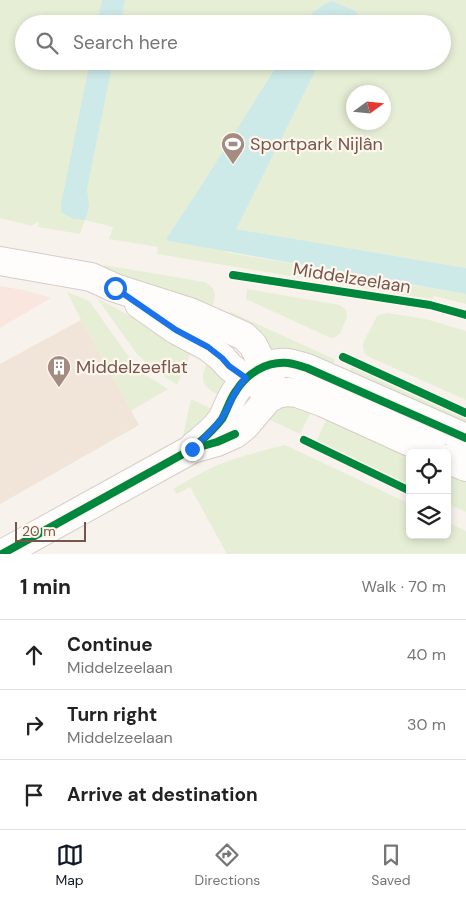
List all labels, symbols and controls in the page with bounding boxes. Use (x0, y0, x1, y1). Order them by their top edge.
search box (15, 15, 451, 70)
icon: search (33, 29, 61, 57)
text: Search here (73, 30, 178, 55)
north arrow (346, 85, 391, 130)
sports icon: Sportpark Nijlân (220, 131, 246, 165)
place label: Sportpark Nijlân (250, 132, 383, 156)
street label: Middelzeelaan (291, 257, 413, 299)
route start (104, 277, 127, 300)
building icon: Middelzeeflat (46, 354, 72, 388)
place label: Middelzeeflat (76, 355, 188, 379)
route end (181, 438, 204, 461)
map controls (406, 449, 451, 539)
button: locate (406, 449, 451, 494)
button: layers (406, 494, 451, 539)
scale bar (15, 519, 86, 542)
text: 20 m (22, 522, 56, 540)
text: 1 min (20, 573, 71, 601)
text: Walk · 70 m (362, 576, 446, 597)
text: Continue (67, 632, 153, 657)
icon: ahead (20, 641, 48, 669)
text: 40 m (407, 644, 446, 665)
text: Middelzeelaan (67, 657, 173, 678)
text: Turn right (67, 702, 157, 727)
icon: right (20, 711, 48, 739)
text: 30 m (407, 714, 446, 735)
text: Middelzeelaan (67, 727, 173, 748)
icon: arrive (20, 781, 48, 809)
text: Arrive at destination (67, 782, 258, 807)
tab: Map (55, 841, 84, 889)
tab: Directions (195, 841, 260, 889)
tab: Saved (371, 841, 411, 889)

